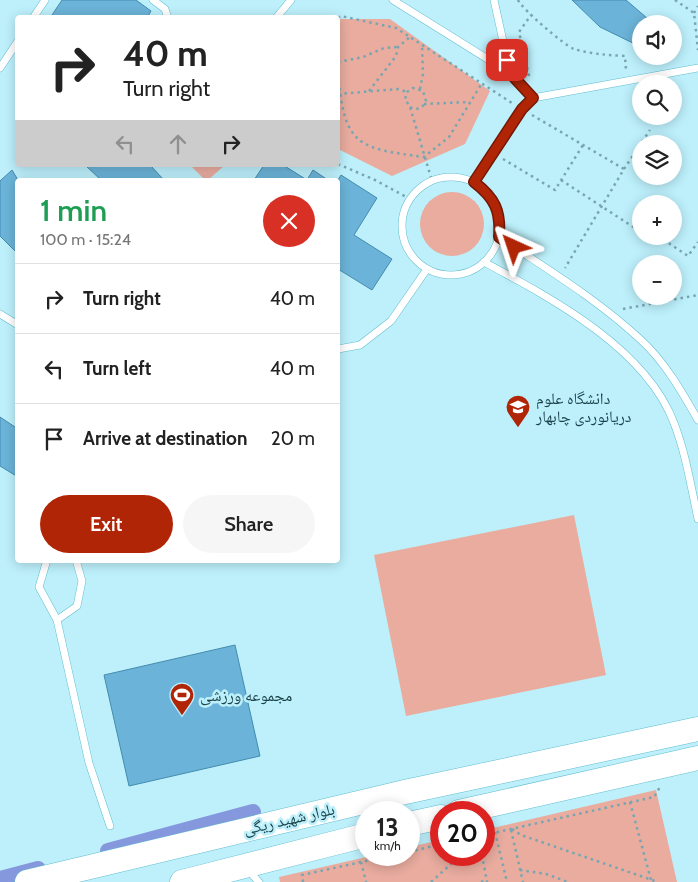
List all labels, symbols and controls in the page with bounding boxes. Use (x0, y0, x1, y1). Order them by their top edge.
map controls (632, 15, 682, 305)
button: sound (632, 15, 682, 65)
text: 40 m (123, 32, 208, 75)
icon: right (40, 35, 105, 100)
pin (486, 39, 528, 81)
icon: arrive (493, 46, 521, 74)
text: Turn right (123, 75, 210, 102)
button: search (632, 75, 682, 125)
icon: left (111, 130, 139, 158)
icon: ahead (164, 130, 192, 158)
icon: right (217, 130, 245, 158)
button: layers (632, 135, 682, 185)
text: 1 min (40, 192, 107, 229)
button: close (263, 195, 315, 247)
button: + (632, 195, 682, 245)
position arrow (487, 220, 539, 272)
text: 100 m · 15:24 (40, 230, 131, 249)
button: − (632, 255, 682, 305)
icon: right (40, 285, 68, 313)
text: Turn right (83, 287, 161, 310)
text: 40 m (270, 287, 315, 310)
icon: left (40, 355, 68, 383)
text: Turn left (83, 357, 151, 380)
text: 40 m (270, 357, 315, 380)
place label: دانشگاه علوم دریانوردی چابهار (535, 389, 631, 427)
school or university icon: دانشگاه علوم دریانوردی چابهار (505, 394, 531, 428)
icon: arrive (40, 425, 68, 453)
text: Arrive at destination (83, 427, 247, 450)
text: 20 m (271, 427, 315, 450)
button: Exit (40, 495, 173, 553)
button: Share (183, 495, 315, 553)
sports icon: مجموعه ورزشی (169, 682, 195, 716)
place label: مجموعه ورزشی (200, 686, 292, 706)
street label: بلوار شهید ریگی (242, 799, 337, 840)
speed limit sign: 20 (430, 801, 495, 866)
text: 13 (376, 812, 399, 842)
text: km/h (374, 838, 401, 853)

